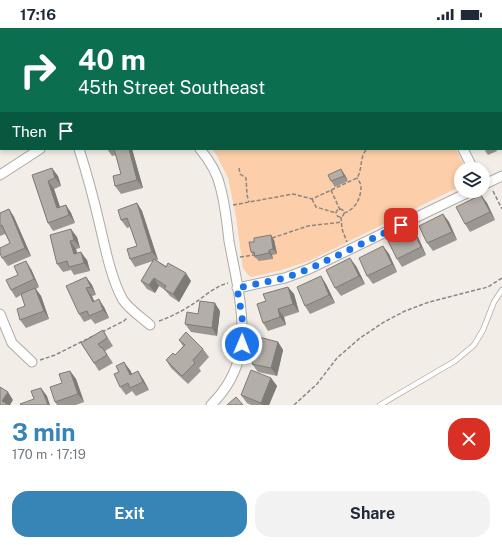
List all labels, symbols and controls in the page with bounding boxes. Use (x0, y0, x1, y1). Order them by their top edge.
text: 17:16 (20, 6, 56, 23)
text: 40 m (78, 43, 146, 76)
icon: right (12, 44, 64, 96)
text: 45th Street Southeast (78, 77, 265, 98)
icon: arrive (55, 120, 77, 142)
text: Then (12, 123, 47, 140)
map controls (454, 162, 490, 198)
button: layers (454, 162, 490, 198)
pin (384, 208, 418, 242)
icon: arrive (390, 214, 412, 236)
position arrow (221, 323, 263, 365)
text: 3 min (12, 418, 76, 446)
button: close (448, 418, 490, 460)
text: 170 m · 17:19 (12, 447, 86, 462)
button: Exit (12, 491, 247, 537)
button: Share (255, 491, 490, 537)

